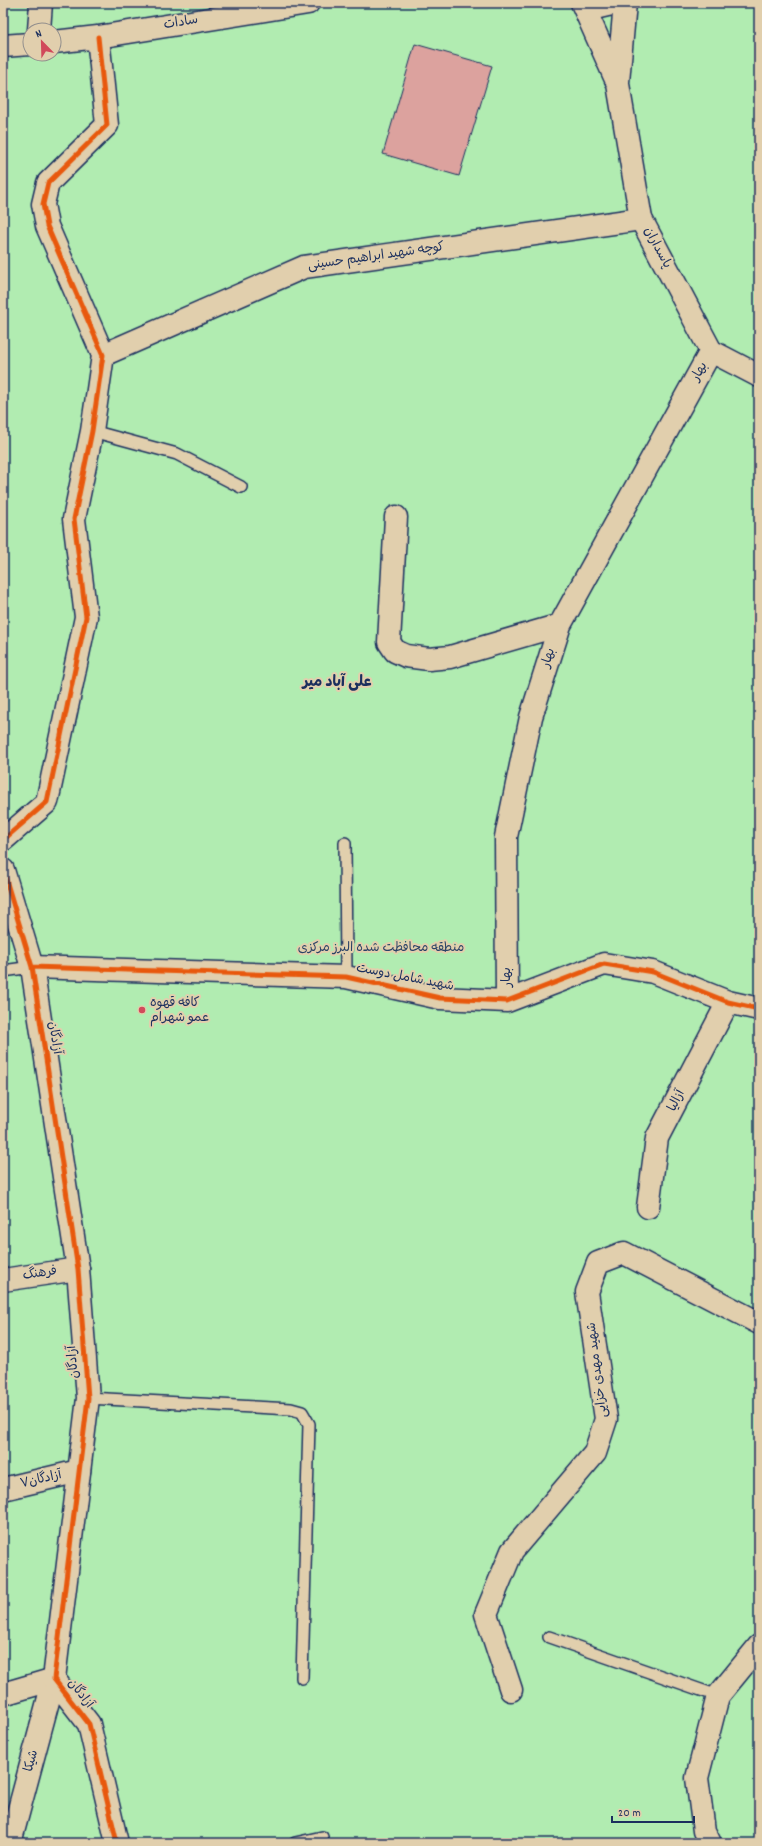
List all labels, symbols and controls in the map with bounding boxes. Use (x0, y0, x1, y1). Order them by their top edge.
street label: سادات (162, 11, 200, 35)
north arrow (22, 22, 62, 62)
text: N (33, 26, 45, 43)
street label: پاسداران (638, 224, 676, 272)
street label: کوچه شهید ابراهیم حسینی (307, 238, 446, 276)
street label: بهار (686, 359, 713, 386)
street label: بهار (537, 646, 561, 671)
district label: علی آباد میر (300, 672, 372, 694)
park label: منطقه محافظت شده البرز مرکزی (298, 939, 464, 958)
street label: شهید شامل دوست (354, 959, 456, 997)
street label: بهار (498, 967, 517, 988)
place label: کافه قهوه عمو شهرام (150, 994, 209, 1028)
marker: کافه قهوه عمو شهرام (137, 1005, 147, 1015)
street label: آزادگان (42, 1020, 66, 1057)
street label: آزالیا (663, 1086, 691, 1115)
street label: فرهنگ (22, 1262, 58, 1286)
street label: شهید مهدی خزایی (583, 1321, 613, 1419)
street label: آزادگان (63, 1344, 85, 1379)
street label: آزادگان۷ (18, 1466, 65, 1494)
street label: آزادگان (62, 1675, 98, 1714)
street label: شیکا (20, 1748, 44, 1774)
scale bar (612, 1798, 694, 1824)
text: 20 m (618, 1805, 641, 1822)

